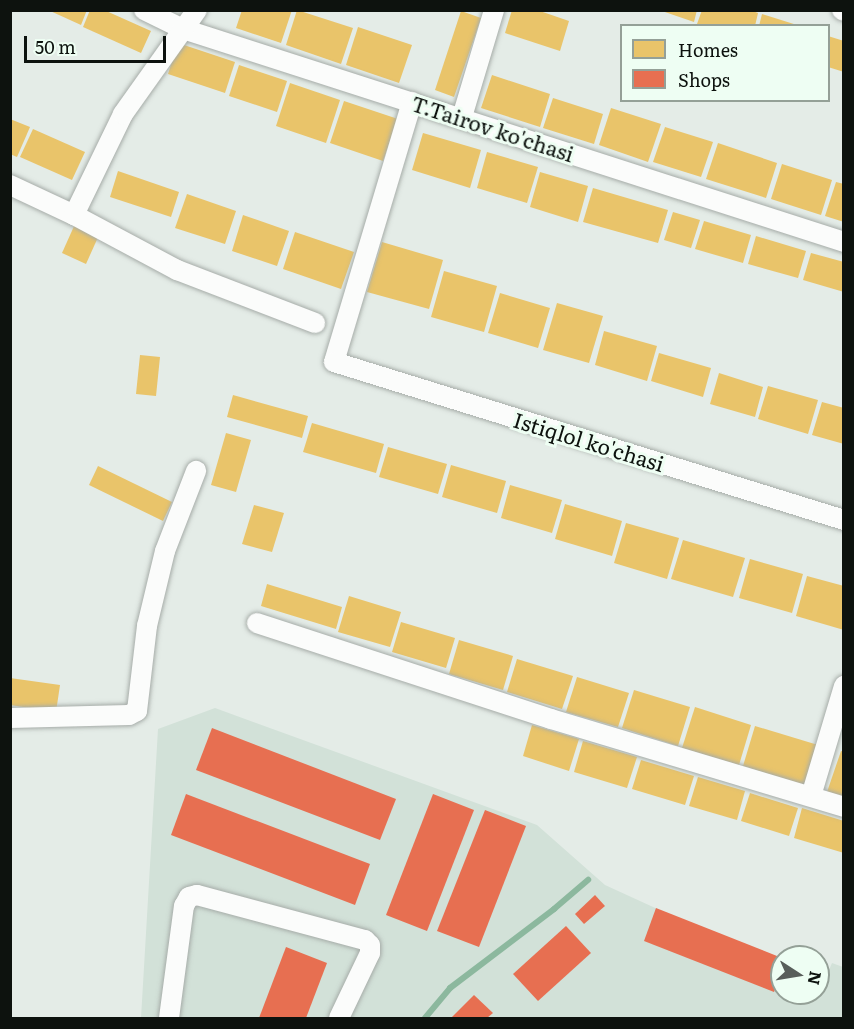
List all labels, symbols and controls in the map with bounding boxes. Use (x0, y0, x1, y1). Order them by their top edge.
scale bar (27, 24, 170, 62)
legend (620, 24, 830, 102)
text: 50 m (35, 33, 76, 60)
text: Homes (678, 36, 738, 63)
text: Shops (678, 66, 730, 93)
street label: T.Tairov ko'chasi (409, 90, 577, 166)
street label: Istiqlol ko'chasi (511, 406, 667, 476)
north arrow (770, 945, 830, 1005)
text: N (803, 969, 829, 987)

